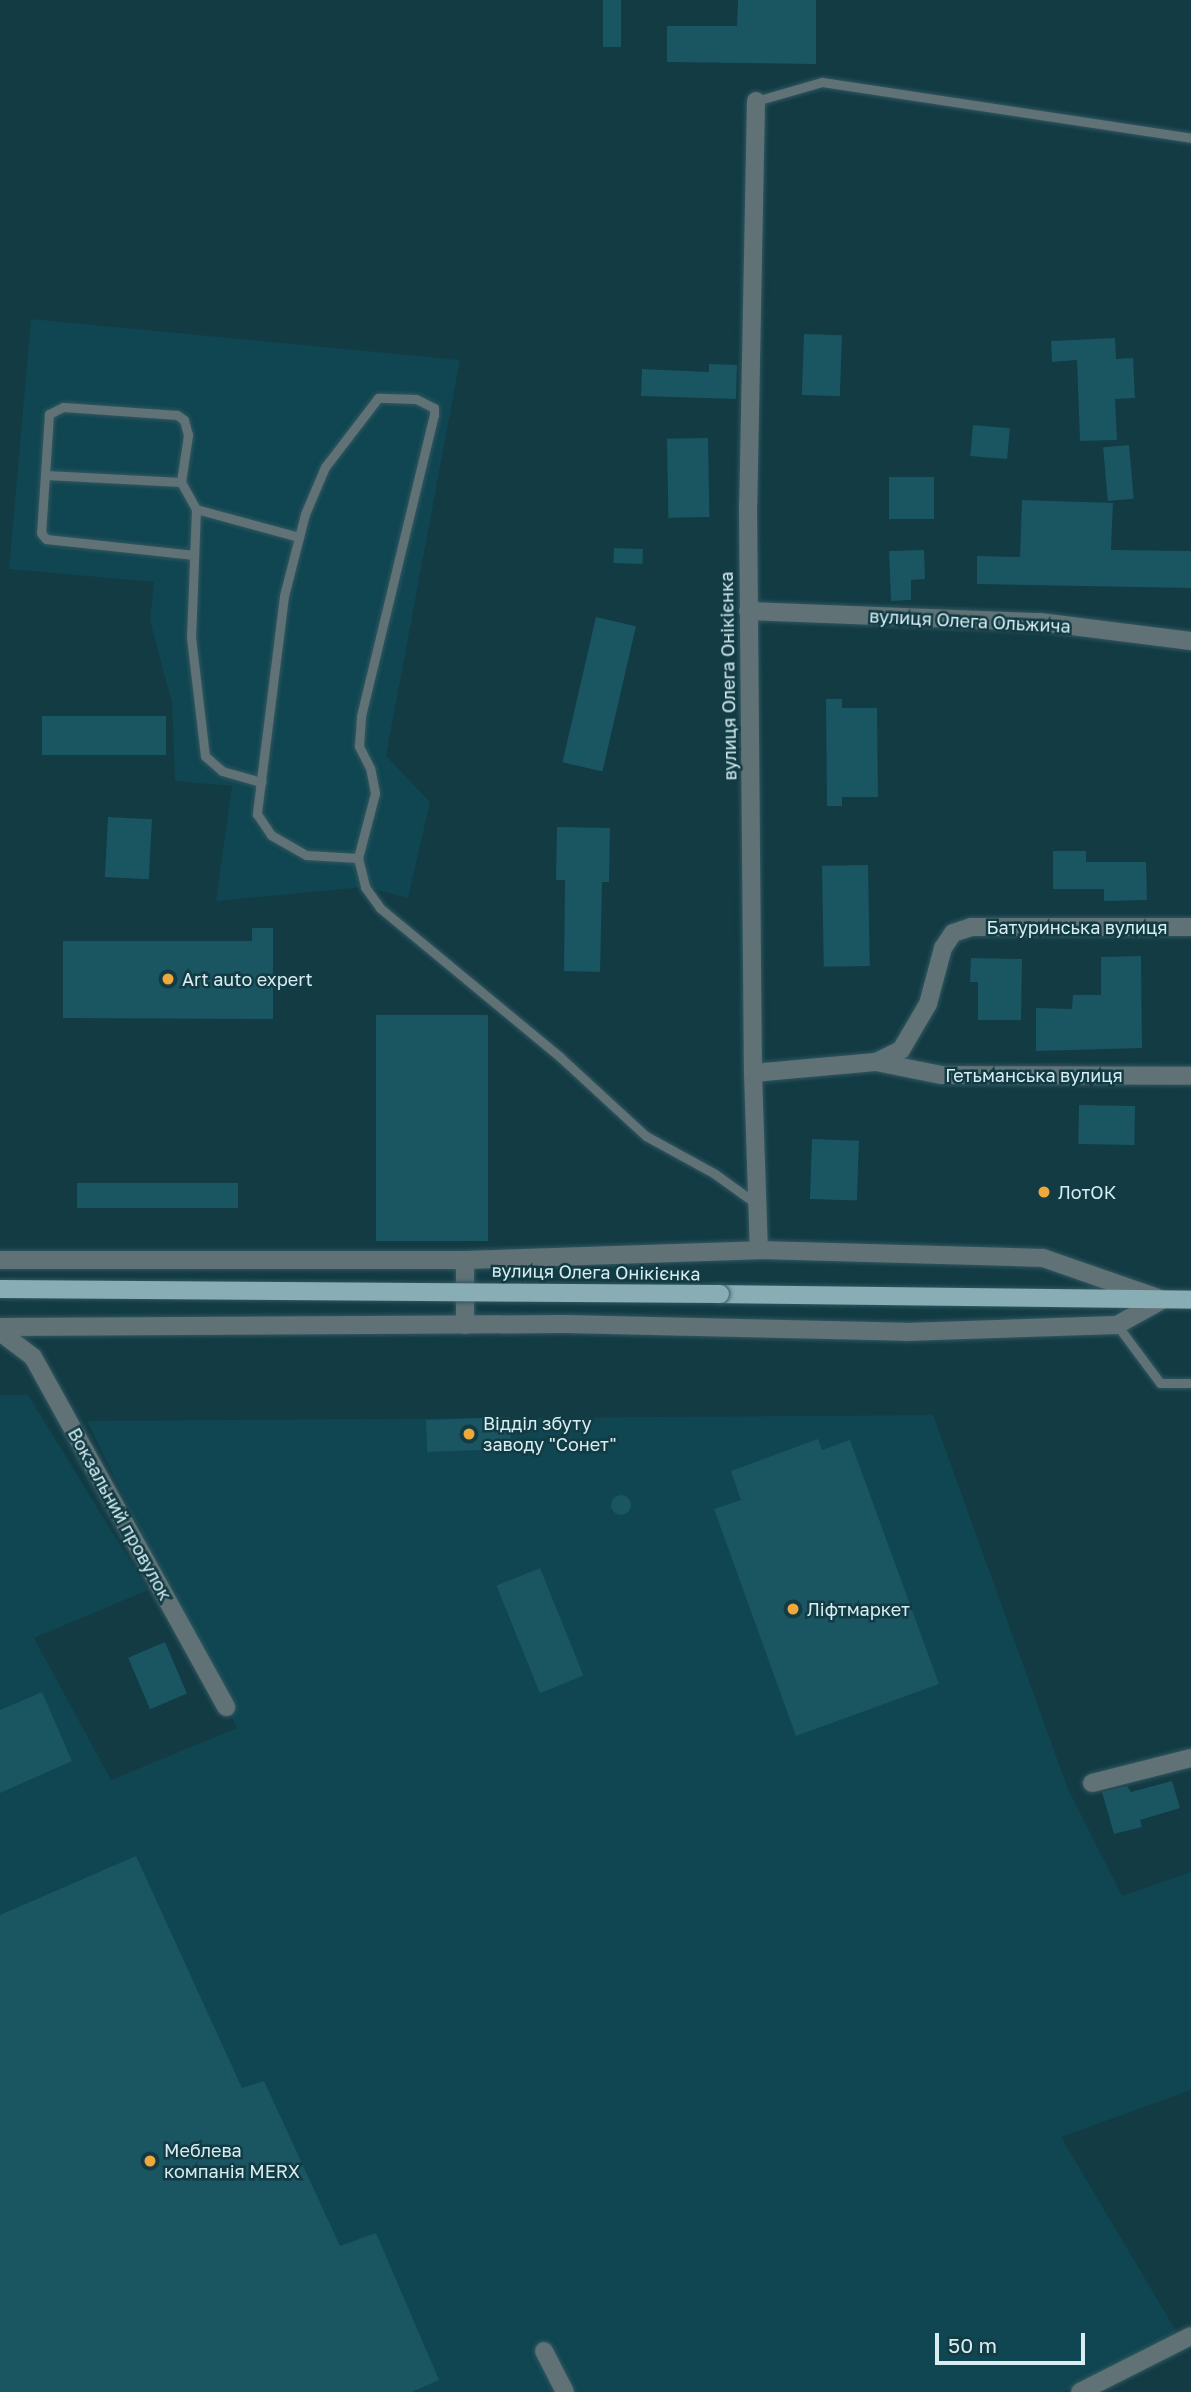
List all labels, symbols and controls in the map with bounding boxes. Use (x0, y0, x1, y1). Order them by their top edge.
street label: вулиця Олега Онікієнка (715, 571, 741, 781)
street label: вулиця Олега Ольжича (869, 605, 1071, 637)
street label: Батуринська вулиця (987, 916, 1167, 938)
place label: Art auto expert (182, 968, 313, 990)
marker: Art auto expert (160, 971, 176, 987)
street label: Гетьманська вулиця (945, 1064, 1123, 1086)
place label: ЛотОК (1058, 1181, 1116, 1203)
marker: ЛотОК (1036, 1184, 1052, 1200)
street label: вулиця Олега Онікієнка (491, 1259, 701, 1285)
place label: Відділ збуту заводу "Сонет" (483, 1413, 617, 1456)
street label: Вокзальний провулок (64, 1424, 176, 1604)
marker: Відділ збуту заводу "Сонет" (461, 1426, 477, 1442)
place label: Ліфтмаркет (807, 1598, 910, 1620)
marker: Ліфтмаркет (785, 1601, 801, 1617)
place label: Меблева компанія MERX (164, 2140, 300, 2182)
marker: Меблева компанія MERX (142, 2153, 158, 2169)
scale bar (939, 2318, 1090, 2362)
text: 50 m (948, 2332, 997, 2358)

